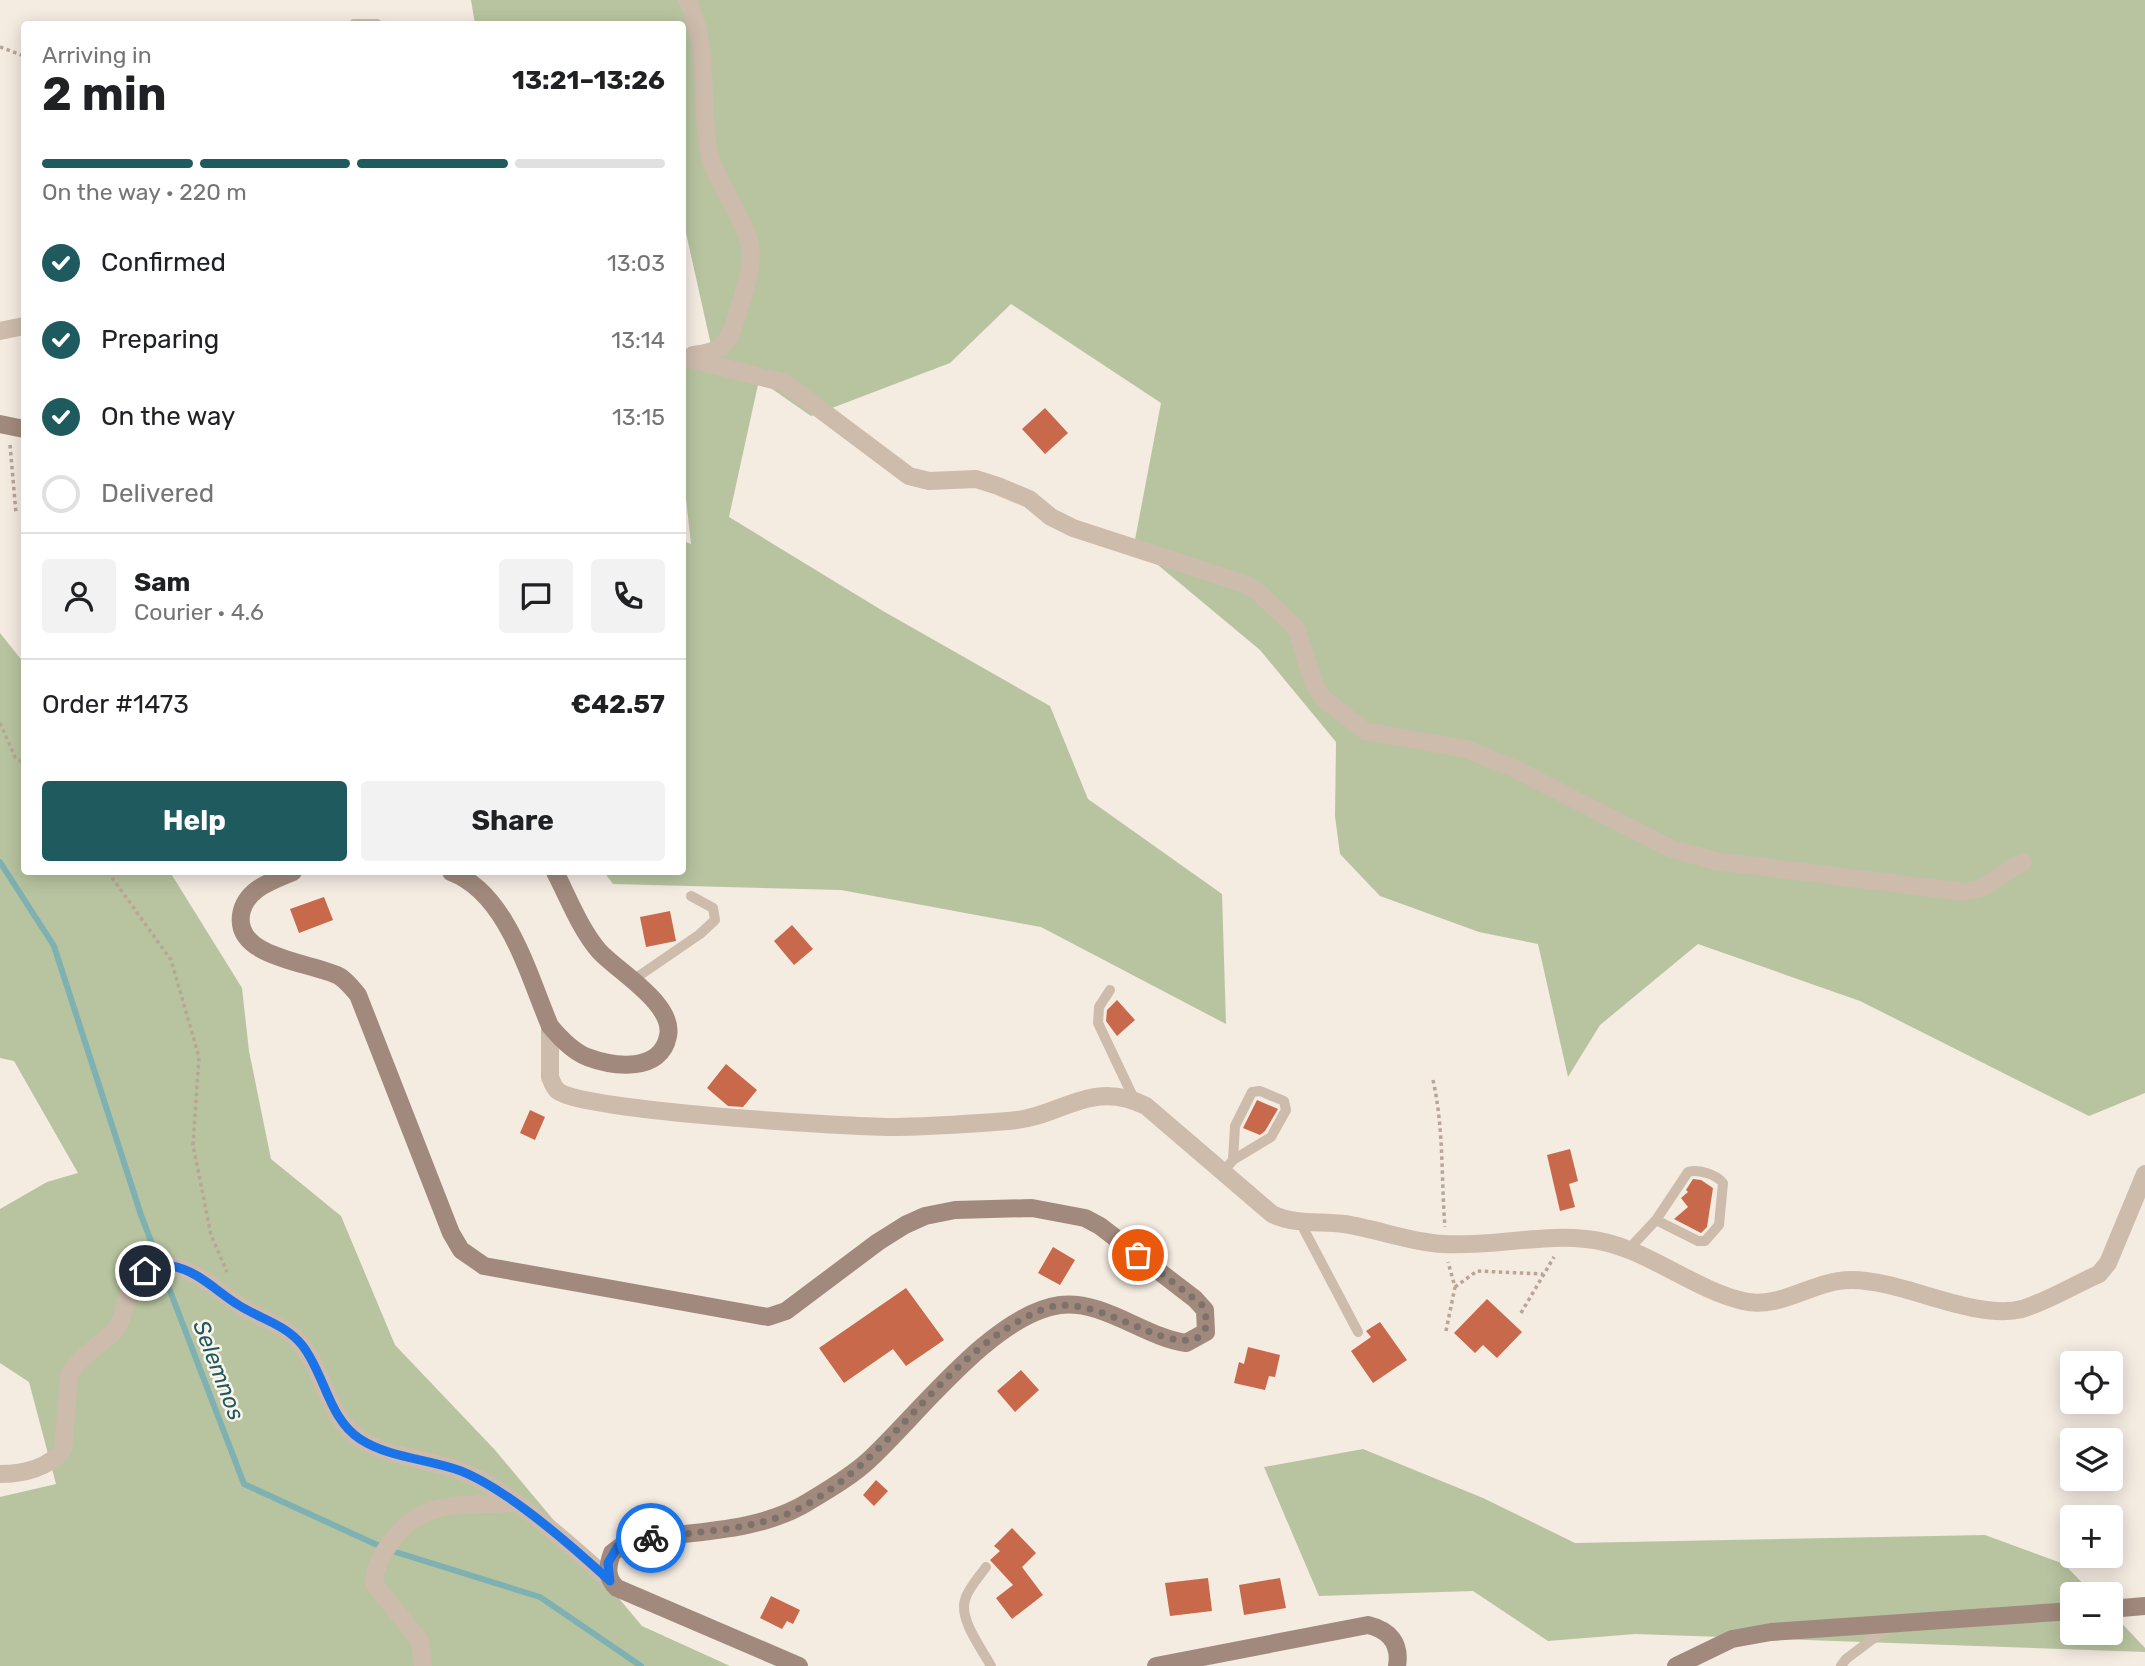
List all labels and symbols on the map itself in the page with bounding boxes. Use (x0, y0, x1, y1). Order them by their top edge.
pin (1108, 1225, 1168, 1285)
pin (115, 1241, 175, 1301)
water label: Selemnos (187, 1316, 251, 1424)
courier (616, 1503, 686, 1573)

